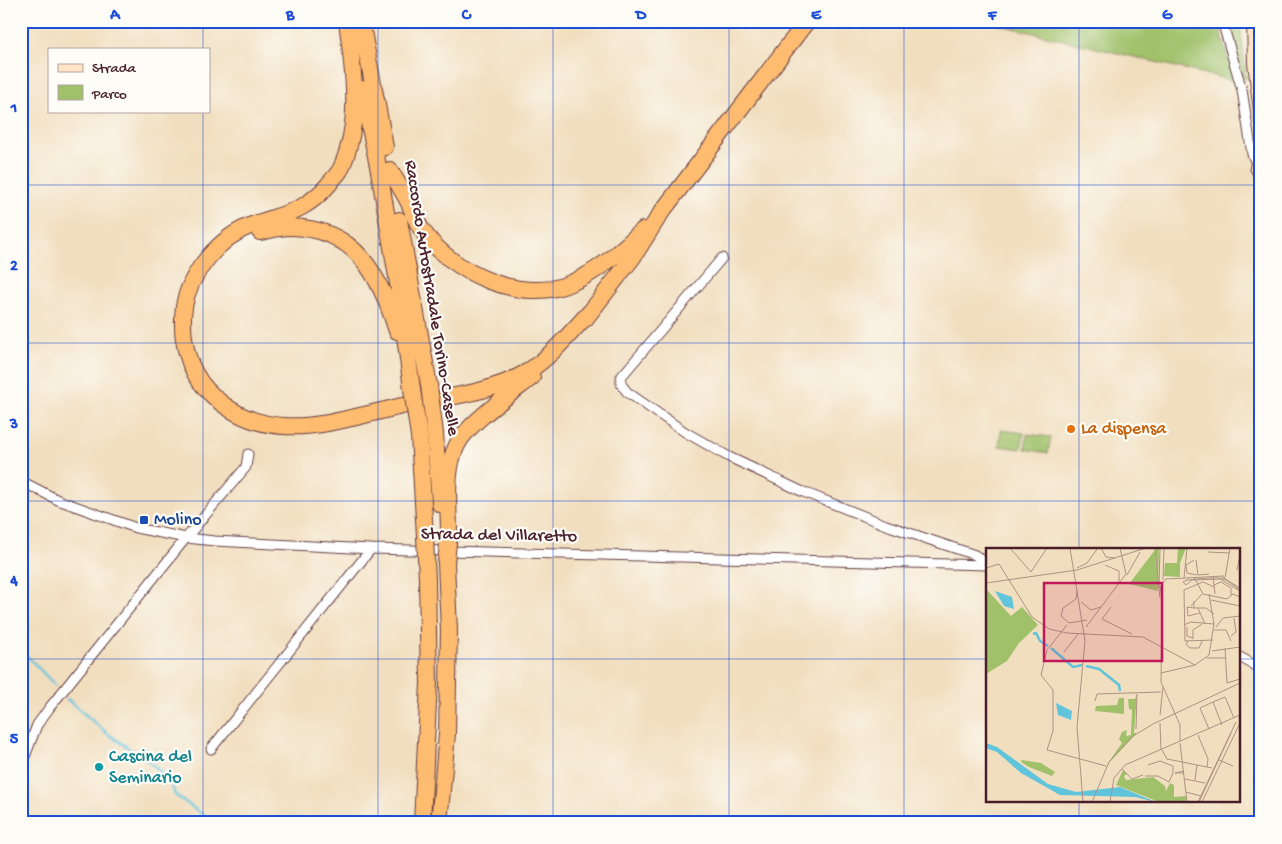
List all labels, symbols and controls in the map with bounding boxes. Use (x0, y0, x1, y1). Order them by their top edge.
text: A (109, 7, 121, 26)
text: B (285, 7, 295, 26)
text: C (461, 7, 472, 26)
text: D (634, 7, 647, 26)
text: E (811, 7, 822, 26)
text: F (987, 7, 998, 26)
text: G (1162, 7, 1173, 26)
legend (48, 48, 210, 112)
text: Strada (92, 60, 137, 78)
text: Parco (91, 86, 127, 104)
text: 1 (10, 100, 17, 119)
street label: Raccordo Autostradale Torino-Caselle (399, 159, 463, 438)
text: 2 (10, 258, 18, 277)
text: 3 (9, 416, 18, 435)
place label: La dispensa (1081, 419, 1167, 440)
marker: La dispensa (1065, 423, 1077, 435)
place label: Molino (154, 510, 202, 531)
marker: Molino (138, 514, 150, 526)
street label: Strada del Villaretto (421, 524, 577, 548)
inset map (986, 548, 1240, 802)
text: 4 (9, 573, 18, 592)
text: 5 (10, 731, 19, 750)
place label: Cascina del Seminario (109, 747, 192, 789)
marker: Cascina del Seminario (93, 761, 105, 773)

